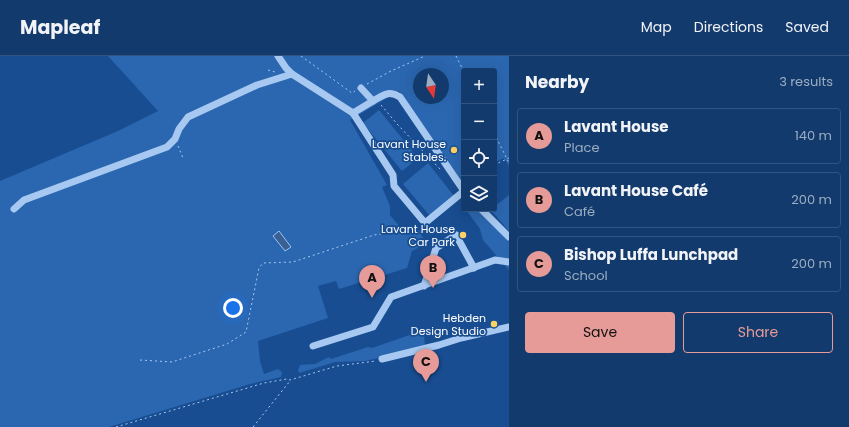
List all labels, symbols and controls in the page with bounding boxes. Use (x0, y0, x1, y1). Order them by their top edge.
text: Mapleaf (20, 14, 100, 41)
text: Map (641, 17, 672, 37)
text: Directions (694, 17, 763, 37)
text: Saved (785, 17, 829, 37)
north arrow (413, 68, 449, 104)
map controls (461, 68, 497, 212)
button: + (461, 68, 497, 104)
text: Nearby (525, 70, 589, 94)
text: 3 results (779, 72, 833, 91)
button: − (461, 104, 497, 140)
text: Lavant House (564, 116, 669, 137)
text: A (534, 126, 544, 145)
text: 140 m (795, 126, 832, 145)
place label: Lavant House Stables. (372, 136, 446, 165)
text: Place (564, 138, 599, 157)
button: locate (461, 140, 497, 176)
marker: Lavant House Stables. (449, 145, 459, 155)
button: layers (461, 176, 497, 212)
text: Lavant House Café (564, 180, 708, 201)
text: B (535, 190, 543, 209)
text: 200 m (791, 190, 832, 209)
text: Café (564, 202, 595, 221)
place label: Lavant House Car Park (381, 221, 455, 250)
marker: Lavant House Car Park (458, 230, 468, 240)
text: Bishop Luffa Lunchpad (564, 244, 738, 265)
text: C (534, 254, 544, 273)
text: 200 m (791, 254, 832, 273)
pin: B (420, 255, 446, 288)
pin: A (359, 265, 385, 298)
text: School (564, 266, 608, 285)
your location (223, 298, 243, 318)
place label: Hebden Design Studio (411, 310, 486, 339)
button: Save (525, 312, 675, 353)
button: Share (683, 312, 833, 353)
marker: Hebden Design Studio (489, 319, 499, 329)
pin: C (413, 349, 439, 382)

